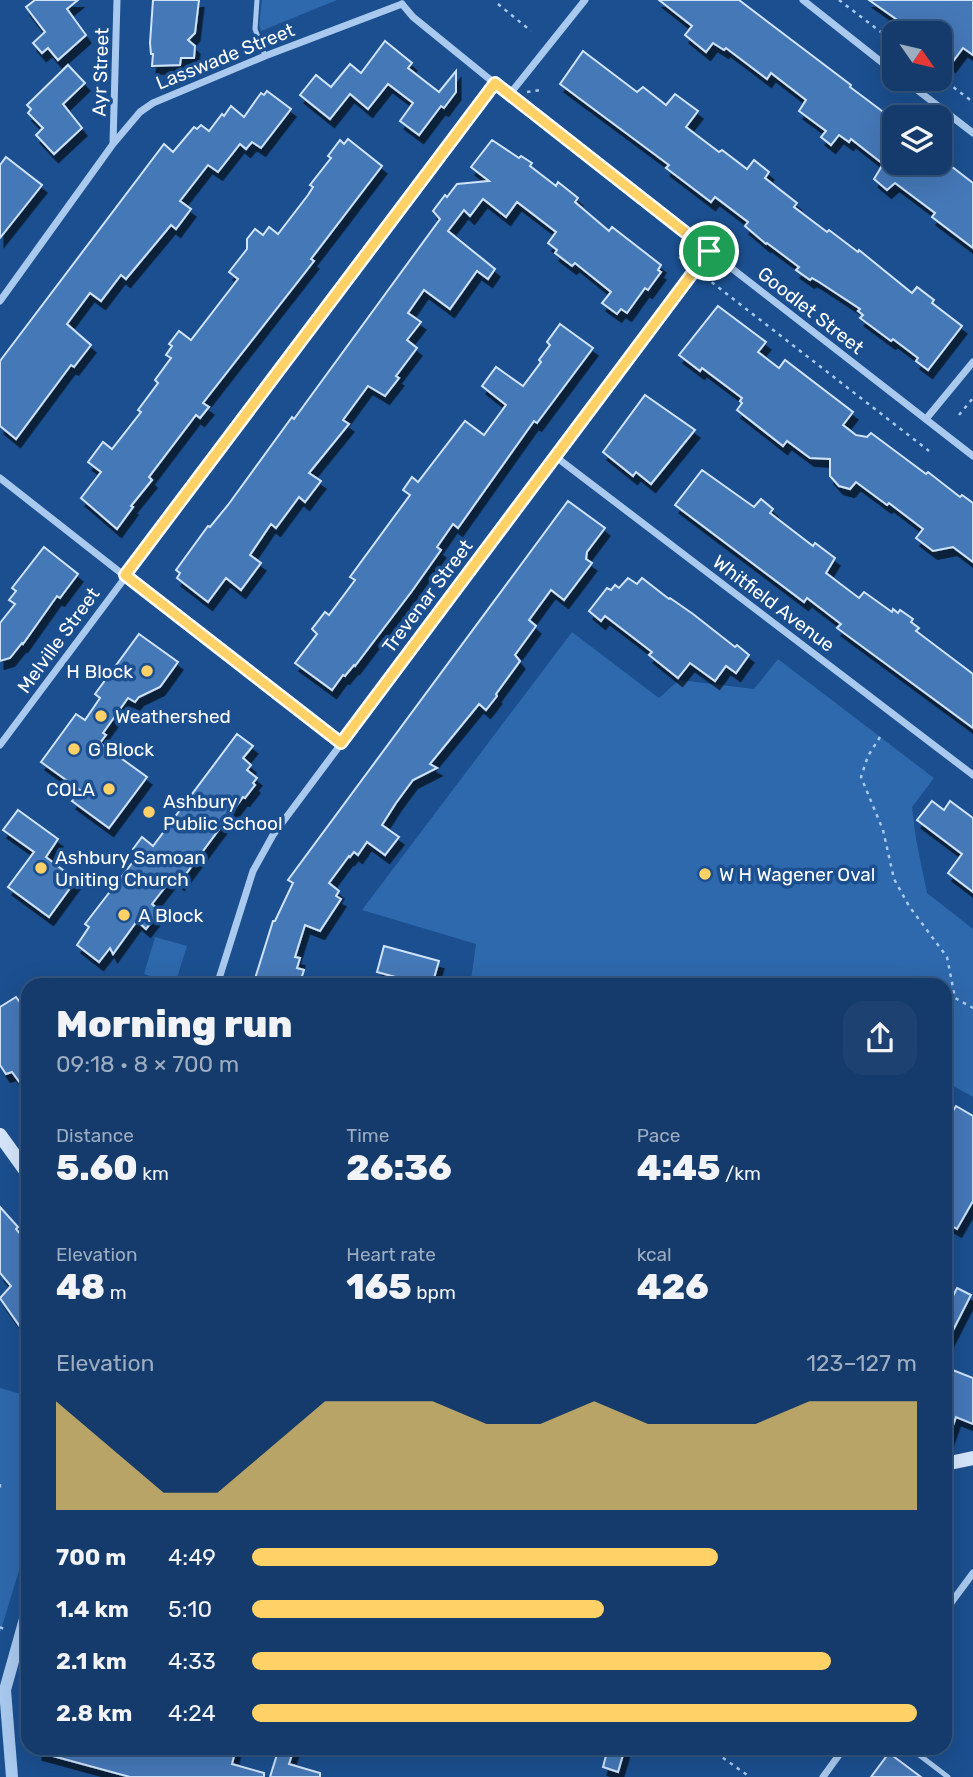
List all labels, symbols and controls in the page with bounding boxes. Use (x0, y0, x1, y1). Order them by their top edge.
street label: Lasswade Street (153, 18, 298, 95)
north arrow (882, 21, 952, 91)
map controls (882, 21, 952, 175)
street label: Ayr Street (87, 27, 114, 117)
button: layers (882, 105, 952, 175)
pin (679, 221, 739, 281)
icon: arrive (690, 232, 728, 270)
street label: Goodlet Street (753, 262, 869, 359)
street label: Trevenar Street (377, 535, 478, 658)
street label: Whitfield Avenue (708, 550, 839, 657)
street label: Melville Street (12, 583, 105, 698)
place label: H Block (66, 660, 133, 683)
marker: H Block (139, 663, 155, 679)
place label: Weathershed (115, 705, 231, 728)
marker: Weathershed (93, 708, 109, 724)
place label: G Block (88, 738, 154, 761)
marker: G Block (66, 741, 82, 757)
place label: COLA (46, 778, 95, 801)
marker: COLA (101, 781, 117, 797)
place label: Ashbury Public School (163, 790, 283, 835)
marker: Ashbury Public School (141, 804, 157, 820)
place label: Ashbury Samoan Uniting Church (55, 846, 206, 891)
marker: Ashbury Samoan Uniting Church (33, 860, 49, 876)
place label: W H Wagener Oval (719, 863, 875, 886)
marker: W H Wagener Oval (697, 866, 713, 882)
place label: A Block (138, 904, 204, 927)
marker: A Block (116, 907, 132, 923)
text: Morning run (56, 1001, 293, 1047)
button: share (843, 1001, 917, 1075)
text: 09:18 · 8 × 700 m (56, 1050, 239, 1078)
text: Distance (56, 1124, 134, 1147)
text: Time (346, 1124, 389, 1147)
text: Pace (637, 1124, 680, 1147)
text: 5.60 (56, 1147, 138, 1189)
text: 26:36 (346, 1147, 452, 1189)
text: 4:45 (637, 1147, 720, 1189)
text: km (138, 1162, 169, 1185)
text: /km (720, 1162, 761, 1185)
text: Elevation (56, 1243, 137, 1266)
text: Heart rate (346, 1243, 436, 1266)
text: kcal (637, 1243, 672, 1266)
text: 48 (56, 1266, 105, 1308)
text: 165 (346, 1266, 412, 1308)
text: 426 (637, 1266, 709, 1308)
text: m (105, 1281, 127, 1304)
text: bpm (412, 1281, 456, 1304)
text: Elevation (56, 1349, 155, 1377)
text: 123–127 m (806, 1349, 917, 1377)
text: 700 m (56, 1543, 126, 1571)
text: 4:49 (168, 1543, 216, 1571)
text: 1.4 km (56, 1595, 129, 1623)
text: 5:10 (168, 1595, 212, 1623)
text: 2.1 km (56, 1647, 127, 1675)
text: 4:33 (168, 1647, 216, 1675)
text: 2.8 km (56, 1699, 132, 1727)
text: 4:24 (168, 1699, 216, 1727)

